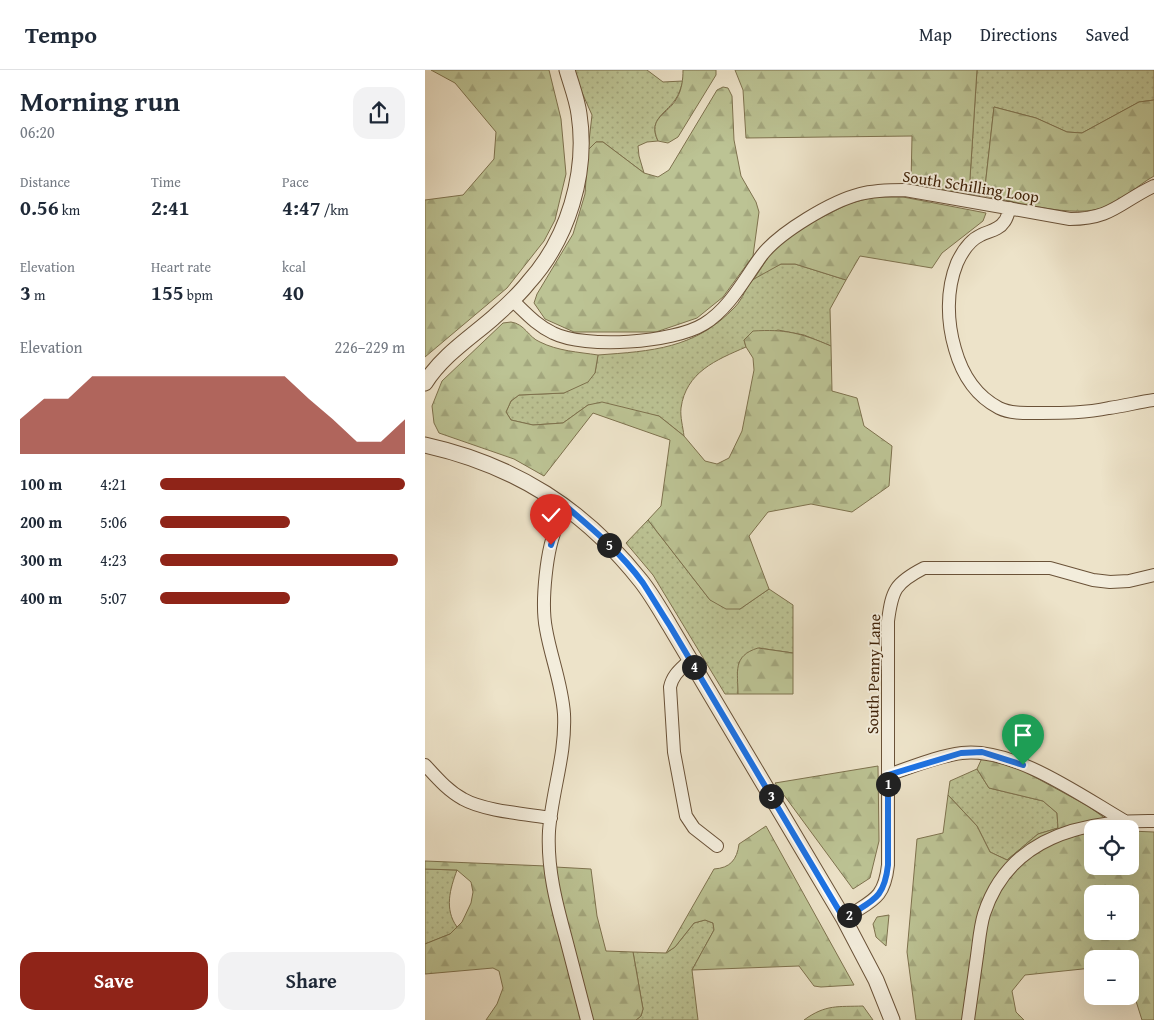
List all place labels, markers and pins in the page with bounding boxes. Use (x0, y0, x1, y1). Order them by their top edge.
pin (530, 494, 572, 545)
pin: 5 (597, 532, 621, 558)
pin: 4 (681, 654, 707, 680)
pin (1002, 714, 1044, 765)
pin: 1 (875, 772, 901, 796)
pin: 3 (759, 784, 783, 808)
pin: 2 (837, 902, 861, 928)

